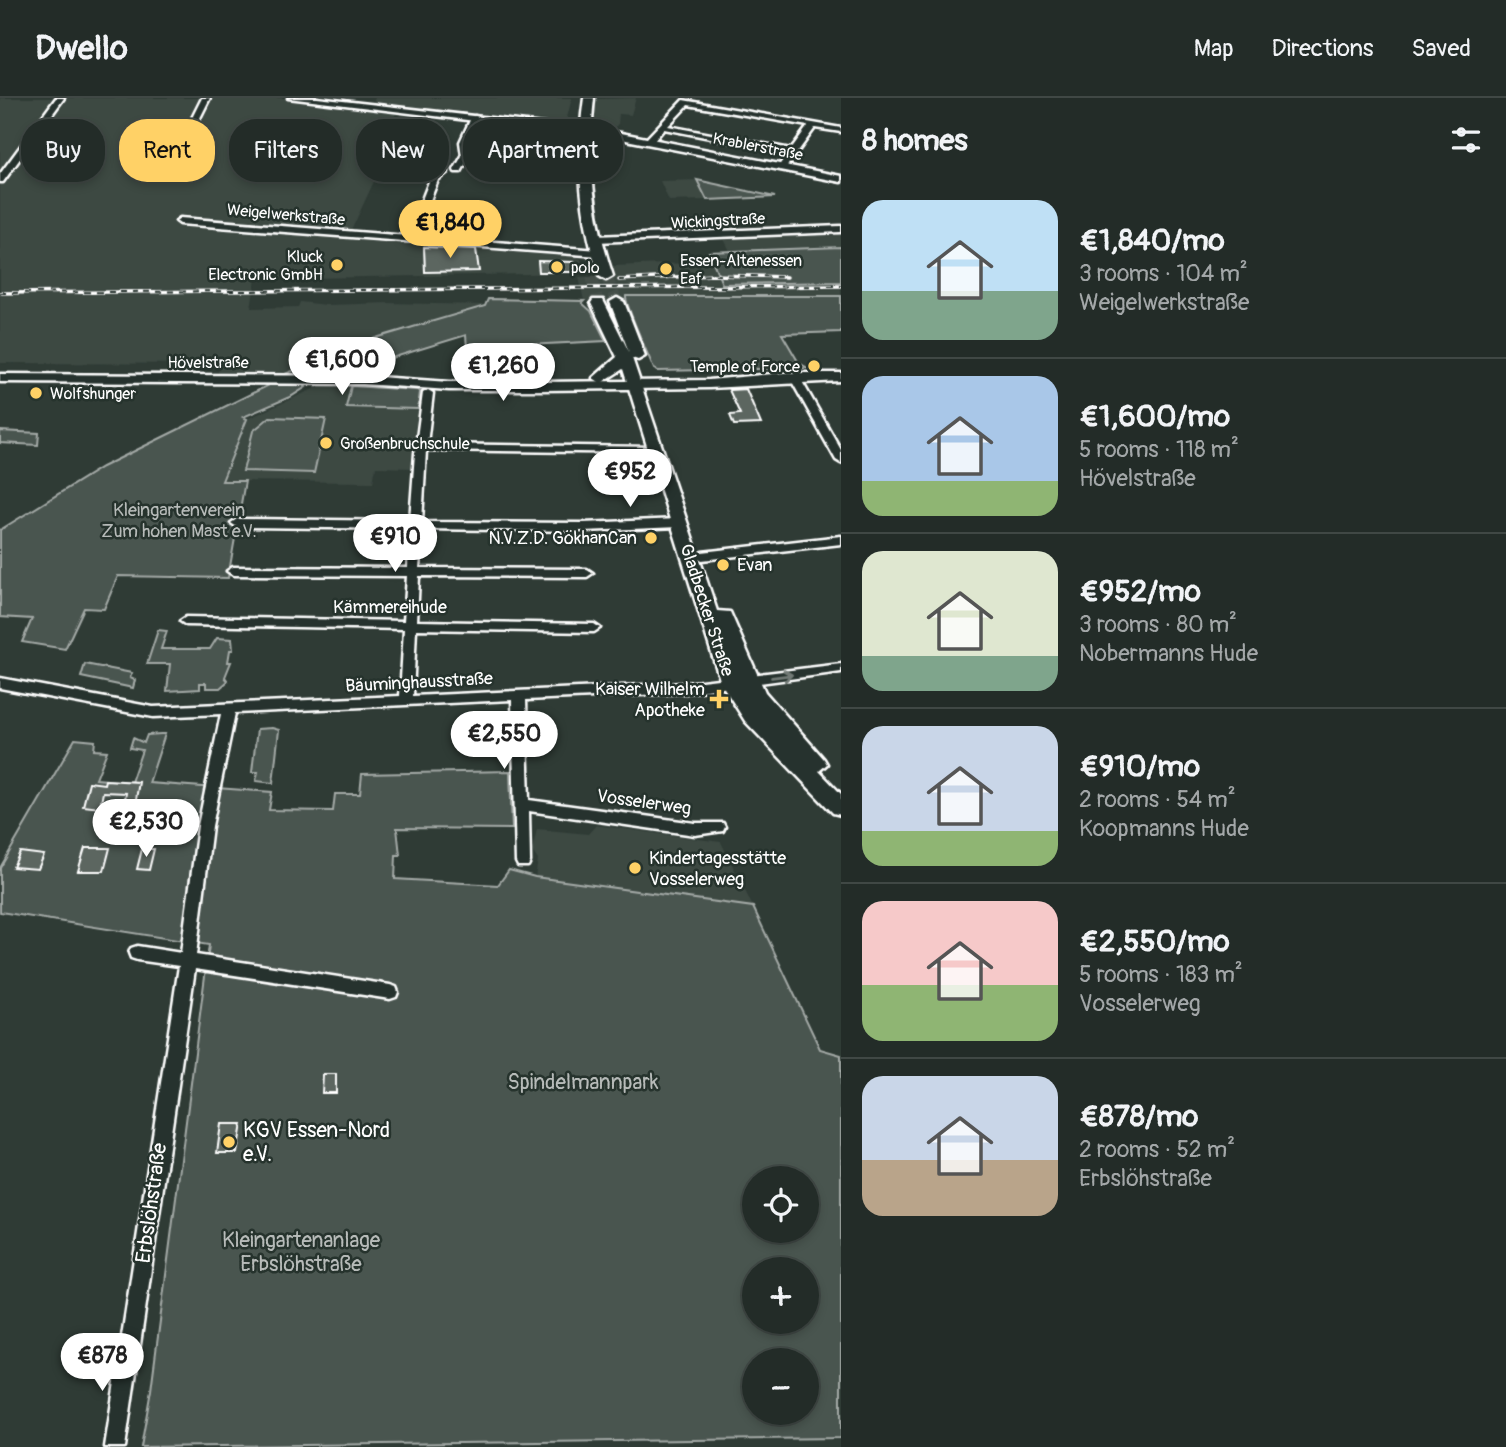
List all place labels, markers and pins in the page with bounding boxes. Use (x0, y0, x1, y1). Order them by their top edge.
pin: €1,840 (393, 200, 507, 260)
place label: Kluck Electronic GmbH (208, 247, 323, 285)
place label: Essen-Altenessen Eaf (680, 251, 802, 289)
marker: Kluck Electronic GmbH (329, 257, 345, 273)
place label: polo (571, 258, 600, 278)
marker: polo (549, 259, 565, 275)
marker: Essen-Altenessen Eaf (658, 261, 674, 277)
pin: €1,600 (285, 338, 399, 397)
pin: €1,260 (446, 344, 560, 403)
place label: Temple of Force (690, 357, 800, 377)
marker: Temple of Force (806, 358, 822, 374)
place label: Wolfshunger (50, 384, 136, 404)
marker: Wolfshunger (28, 385, 44, 401)
place label: Großenbruchschule (340, 434, 470, 454)
marker: Großenbruchschule (318, 435, 334, 451)
pin: €952 (589, 450, 671, 509)
pin: €910 (354, 514, 436, 574)
place label: N.V.Z.D. GökhanCan (488, 527, 637, 550)
marker: N.V.Z.D. GökhanCan (643, 530, 659, 546)
place label: Evan (737, 554, 772, 577)
marker: Evan (715, 557, 731, 573)
place label: Kaiser Wilhelm Apotheke (595, 678, 705, 722)
marker: Kaiser Wilhelm Apotheke (711, 691, 727, 707)
pin: €2,550 (447, 712, 561, 771)
pin: €2,530 (89, 800, 203, 859)
place label: Kindertagesstätte Vosselerweg (649, 847, 786, 891)
marker: Kindertagesstätte Vosselerweg (627, 860, 643, 876)
place label: KGV Essen-Nord e.V. (243, 1117, 390, 1168)
marker: KGV Essen-Nord e.V. (221, 1134, 237, 1150)
pin: €878 (61, 1334, 143, 1393)

